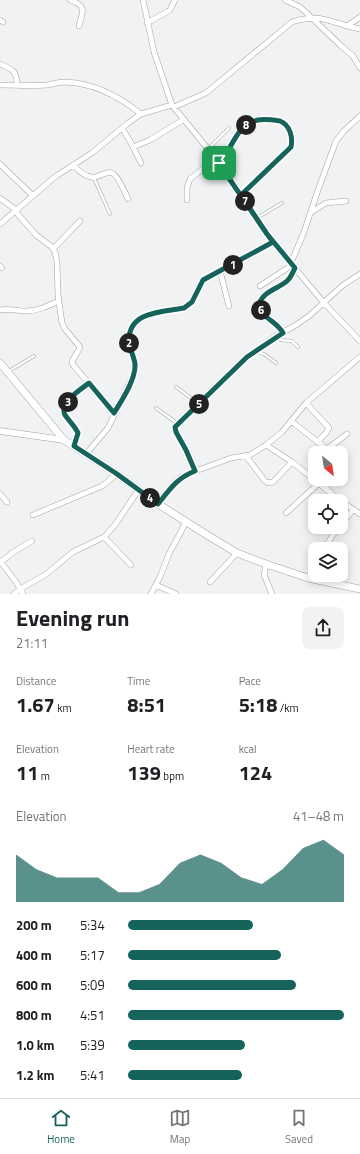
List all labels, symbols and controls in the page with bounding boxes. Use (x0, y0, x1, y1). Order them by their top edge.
pin: 8 (236, 115, 256, 135)
text: 8 (243, 117, 249, 133)
pin (202, 146, 236, 180)
icon: arrive (208, 152, 230, 174)
pin: 7 (235, 191, 255, 211)
text: 7 (242, 193, 248, 209)
pin: 1 (223, 255, 243, 275)
text: 1 (230, 257, 236, 273)
pin: 6 (251, 300, 271, 320)
text: 6 (258, 302, 264, 318)
pin: 2 (119, 333, 139, 353)
text: 2 (126, 335, 132, 351)
pin: 3 (58, 392, 78, 412)
text: 3 (65, 394, 71, 410)
pin: 5 (189, 394, 209, 414)
text: 5 (196, 396, 202, 412)
north arrow (308, 446, 348, 486)
map controls (308, 446, 348, 582)
pin: 4 (140, 488, 160, 508)
text: 4 (147, 490, 153, 506)
button: locate (308, 494, 348, 534)
button: layers (308, 542, 348, 582)
text: Evening run (16, 601, 129, 635)
button: share (302, 607, 344, 649)
text: 21:11 (16, 633, 48, 653)
text: Distance (16, 673, 56, 689)
text: Time (127, 673, 150, 689)
text: Pace (239, 673, 261, 689)
text: 1.67 (16, 689, 55, 720)
text: 8:51 (127, 689, 166, 720)
text: 5:18 (239, 689, 277, 720)
text: km (55, 700, 72, 716)
text: /km (277, 700, 299, 716)
text: Elevation (16, 741, 59, 757)
text: Heart rate (127, 741, 175, 757)
text: kcal (239, 741, 257, 757)
text: 11 (16, 757, 38, 788)
text: 139 (127, 757, 161, 788)
text: 124 (239, 757, 272, 788)
text: m (38, 768, 50, 784)
text: bpm (161, 768, 184, 784)
text: Elevation (16, 806, 67, 826)
text: 41–48 m (293, 806, 344, 826)
text: 200 m (16, 915, 52, 935)
text: 5:34 (80, 915, 105, 935)
text: 400 m (16, 945, 52, 965)
text: 5:17 (80, 945, 105, 965)
text: 600 m (16, 975, 52, 995)
text: 5:09 (80, 975, 105, 995)
text: 800 m (16, 1005, 52, 1025)
text: 4:51 (80, 1005, 105, 1025)
text: 1.0 km (16, 1035, 54, 1055)
text: 5:39 (80, 1035, 105, 1055)
text: 1.2 km (16, 1065, 54, 1085)
text: 5:41 (80, 1065, 105, 1085)
tab: Home (47, 1107, 75, 1147)
tab: Map (169, 1107, 191, 1147)
tab: Saved (285, 1107, 313, 1147)

